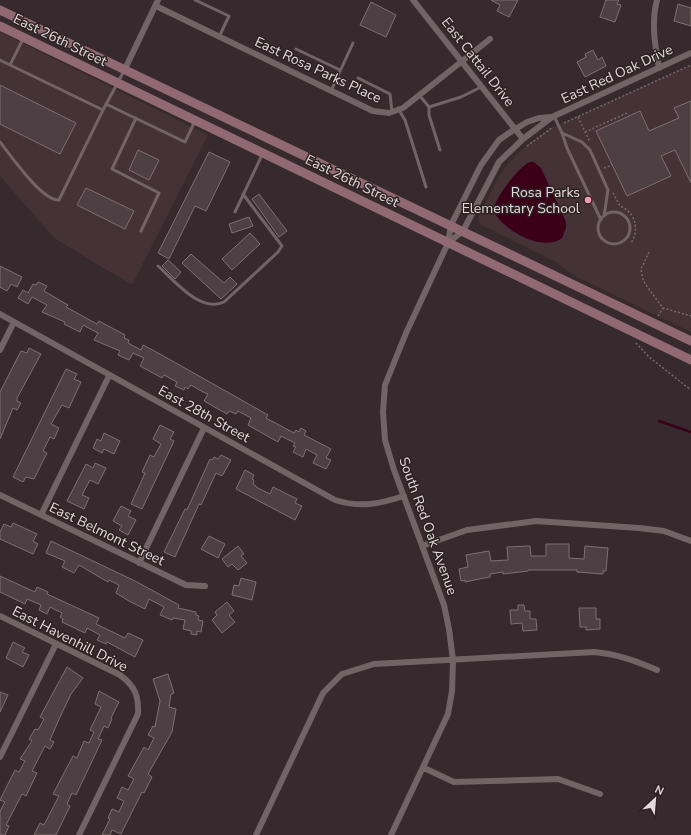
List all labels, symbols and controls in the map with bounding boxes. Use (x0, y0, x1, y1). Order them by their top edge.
street label: East 26th Street (10, 9, 110, 71)
street label: East Cattail Drive (437, 13, 519, 111)
street label: East Rosa Parks Place (252, 32, 384, 108)
street label: East Red Oak Drive (558, 40, 676, 108)
street label: East 26th Street (302, 150, 402, 212)
place label: Rosa Parks Elementary School (462, 183, 581, 218)
marker: Rosa Parks Elementary School (583, 195, 593, 205)
street label: East 28th Street (155, 381, 253, 447)
street label: South Red Oak Avenue (394, 454, 462, 598)
street label: East Belmont Street (46, 498, 168, 570)
street label: East Havenhill Drive (9, 602, 131, 676)
north arrow (635, 779, 675, 819)
text: N (652, 782, 666, 799)

